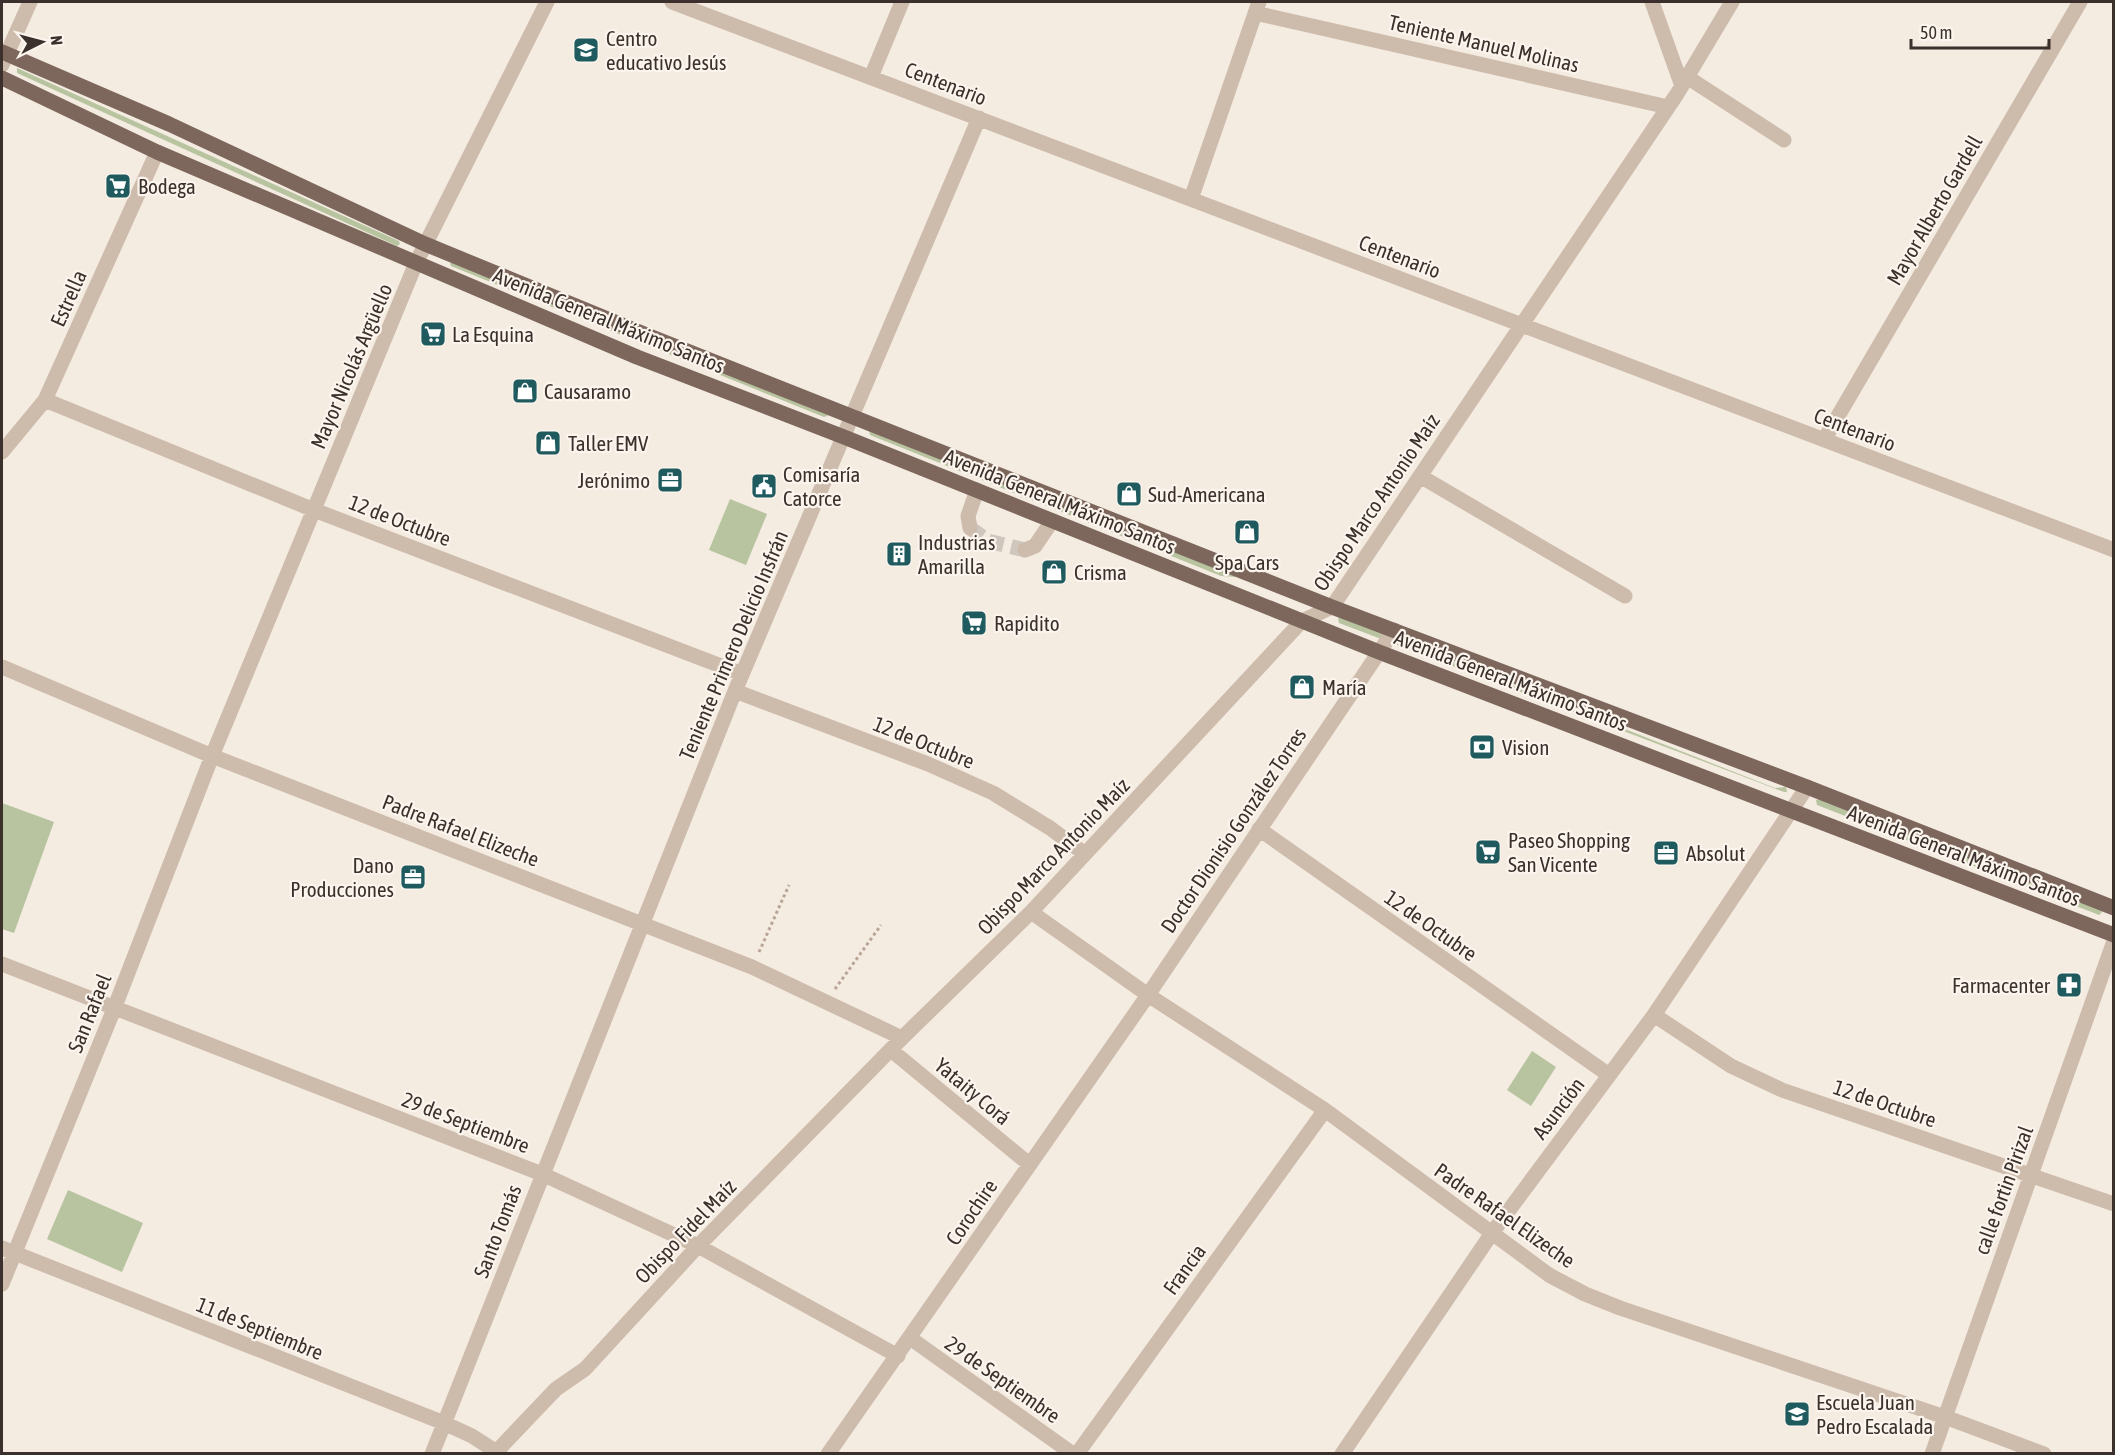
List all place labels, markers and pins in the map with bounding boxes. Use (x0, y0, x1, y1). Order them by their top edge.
place label: Centro educativo Jesús (606, 26, 726, 74)
school or university icon: Centro educativo Jesús (571, 35, 601, 65)
supermarket icon: Bodega (103, 171, 133, 201)
place label: Bodega (138, 174, 196, 198)
supermarket icon: La Esquina (418, 319, 448, 349)
place label: La Esquina (452, 322, 534, 346)
shop icon: Causaramo (510, 376, 540, 406)
place label: Causaramo (544, 379, 631, 403)
shop icon: Taller EMV (533, 428, 563, 458)
place label: Taller EMV (568, 431, 649, 455)
place label: Comisaría Catorce (783, 462, 860, 510)
office icon: Jerónimo (655, 465, 685, 495)
place label: Jerónimo (578, 468, 650, 492)
public building icon: Comisaría Catorce (749, 471, 779, 501)
shop icon: Sud-Americana (1114, 479, 1144, 509)
place label: Sud-Americana (1148, 482, 1266, 506)
shop icon: Spa Cars (1232, 517, 1262, 547)
place label: Industrias Amarilla (918, 530, 995, 578)
building icon: Industrias Amarilla (884, 539, 914, 569)
place label: Spa Cars (1215, 550, 1279, 574)
shop icon: Crisma (1039, 557, 1069, 587)
place label: Crisma (1074, 560, 1127, 584)
supermarket icon: Rapidito (959, 608, 989, 638)
place label: Rapidito (994, 611, 1060, 635)
shop icon: María (1287, 672, 1317, 702)
place label: María (1322, 675, 1367, 699)
bank icon: Vision (1467, 732, 1497, 762)
place label: Vision (1502, 735, 1549, 759)
place label: Paseo Shopping San Vicente (1508, 828, 1630, 876)
supermarket icon: Paseo Shopping San Vicente (1473, 837, 1503, 867)
office icon: Absolut (1651, 838, 1681, 868)
place label: Absolut (1686, 841, 1745, 865)
place label: Dano Producciones (290, 853, 394, 901)
office icon: Dano Producciones (398, 862, 428, 892)
pharmacy icon: Farmacenter (2054, 970, 2084, 1000)
place label: Farmacenter (1952, 973, 2051, 997)
place label: Escuela Juan Pedro Escalada (1816, 1390, 1933, 1438)
school or university icon: Escuela Juan Pedro Escalada (1782, 1399, 1812, 1429)

